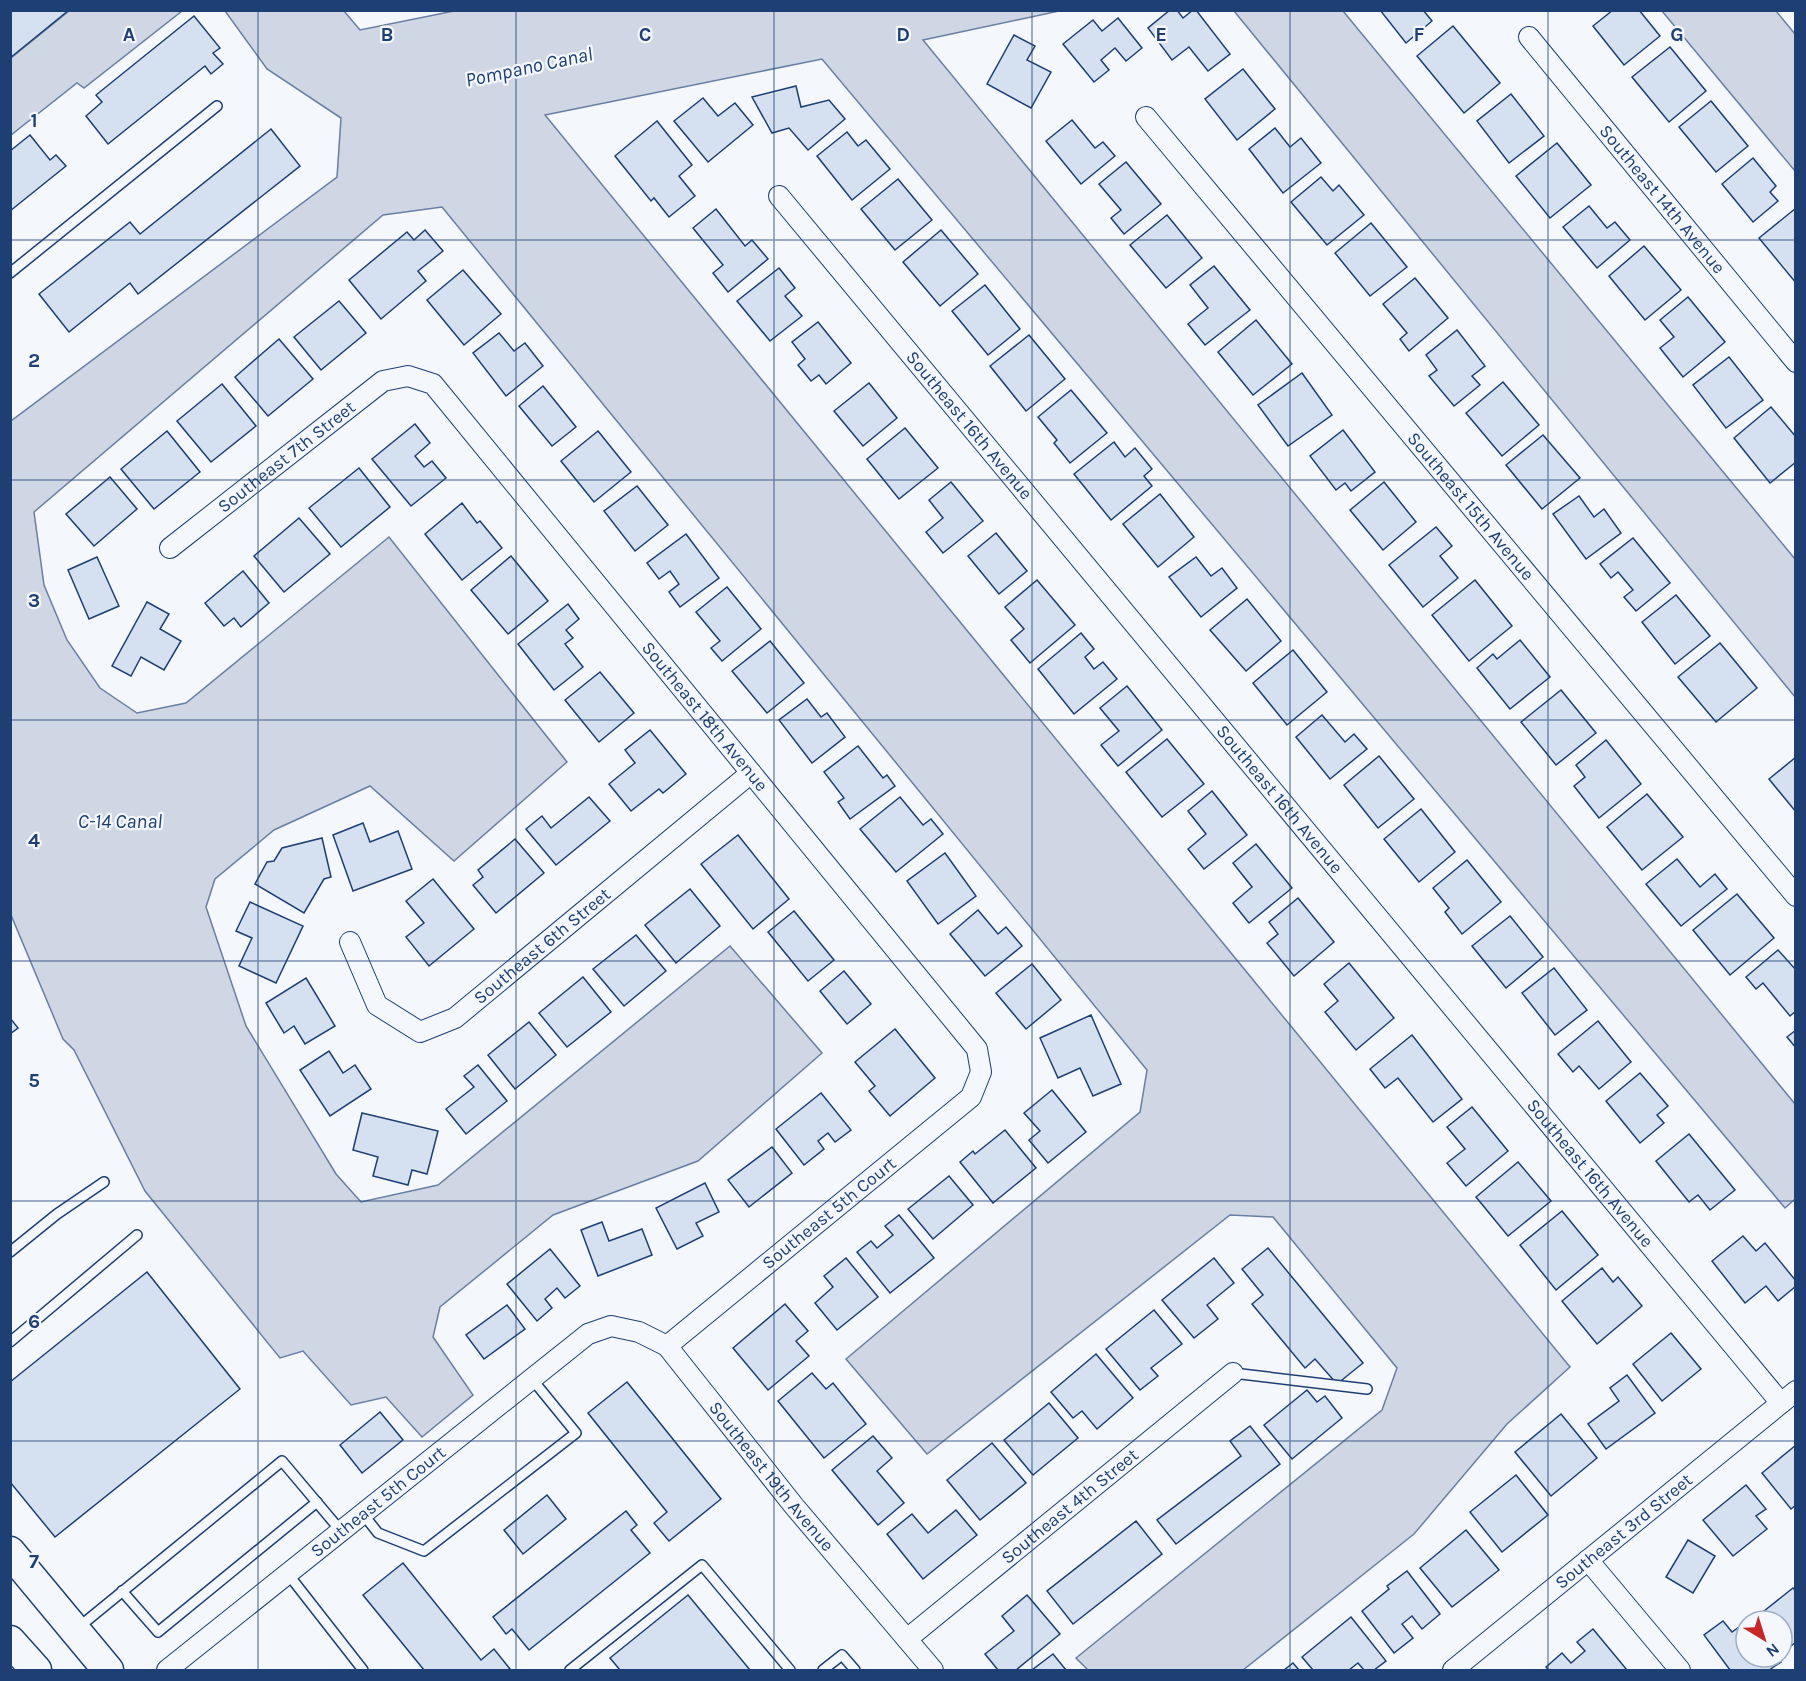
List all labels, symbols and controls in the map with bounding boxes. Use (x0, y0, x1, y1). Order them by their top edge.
text: A (123, 23, 136, 46)
text: B (381, 23, 393, 46)
text: C (639, 23, 651, 46)
text: D (896, 23, 910, 46)
text: E (1155, 23, 1167, 46)
text: F (1414, 23, 1425, 46)
text: G (1670, 23, 1684, 46)
water label: Pompano Canal (463, 42, 595, 92)
text: 1 (30, 109, 38, 132)
street label: Southeast 14th Avenue (1595, 120, 1730, 278)
street label: Southeast 16th Avenue (901, 347, 1037, 504)
text: 2 (28, 349, 40, 372)
street label: Southeast 7th Street (213, 396, 360, 517)
street label: Southeast 15th Avenue (1403, 428, 1539, 585)
text: 3 (28, 589, 40, 612)
street label: Southeast 18th Avenue (637, 637, 773, 796)
street label: Southeast 16th Avenue (1212, 720, 1348, 878)
water label: C-14 Canal (78, 810, 162, 833)
text: 4 (28, 829, 40, 852)
street label: Southeast 6th Street (469, 883, 615, 1009)
text: 5 (28, 1069, 40, 1092)
street label: Southeast 16th Avenue (1522, 1094, 1658, 1252)
street label: Southeast 5th Court (758, 1152, 901, 1274)
text: 6 (28, 1310, 40, 1333)
street label: Southeast 19th Avenue (704, 1397, 839, 1556)
street label: Southeast 5th Court (306, 1441, 450, 1562)
street label: Southeast 4th Street (997, 1444, 1143, 1569)
street label: Southeast 3rd Street (1551, 1469, 1697, 1594)
text: 7 (29, 1550, 39, 1573)
north arrow (1734, 1609, 1794, 1669)
text: N (1763, 1639, 1783, 1661)

